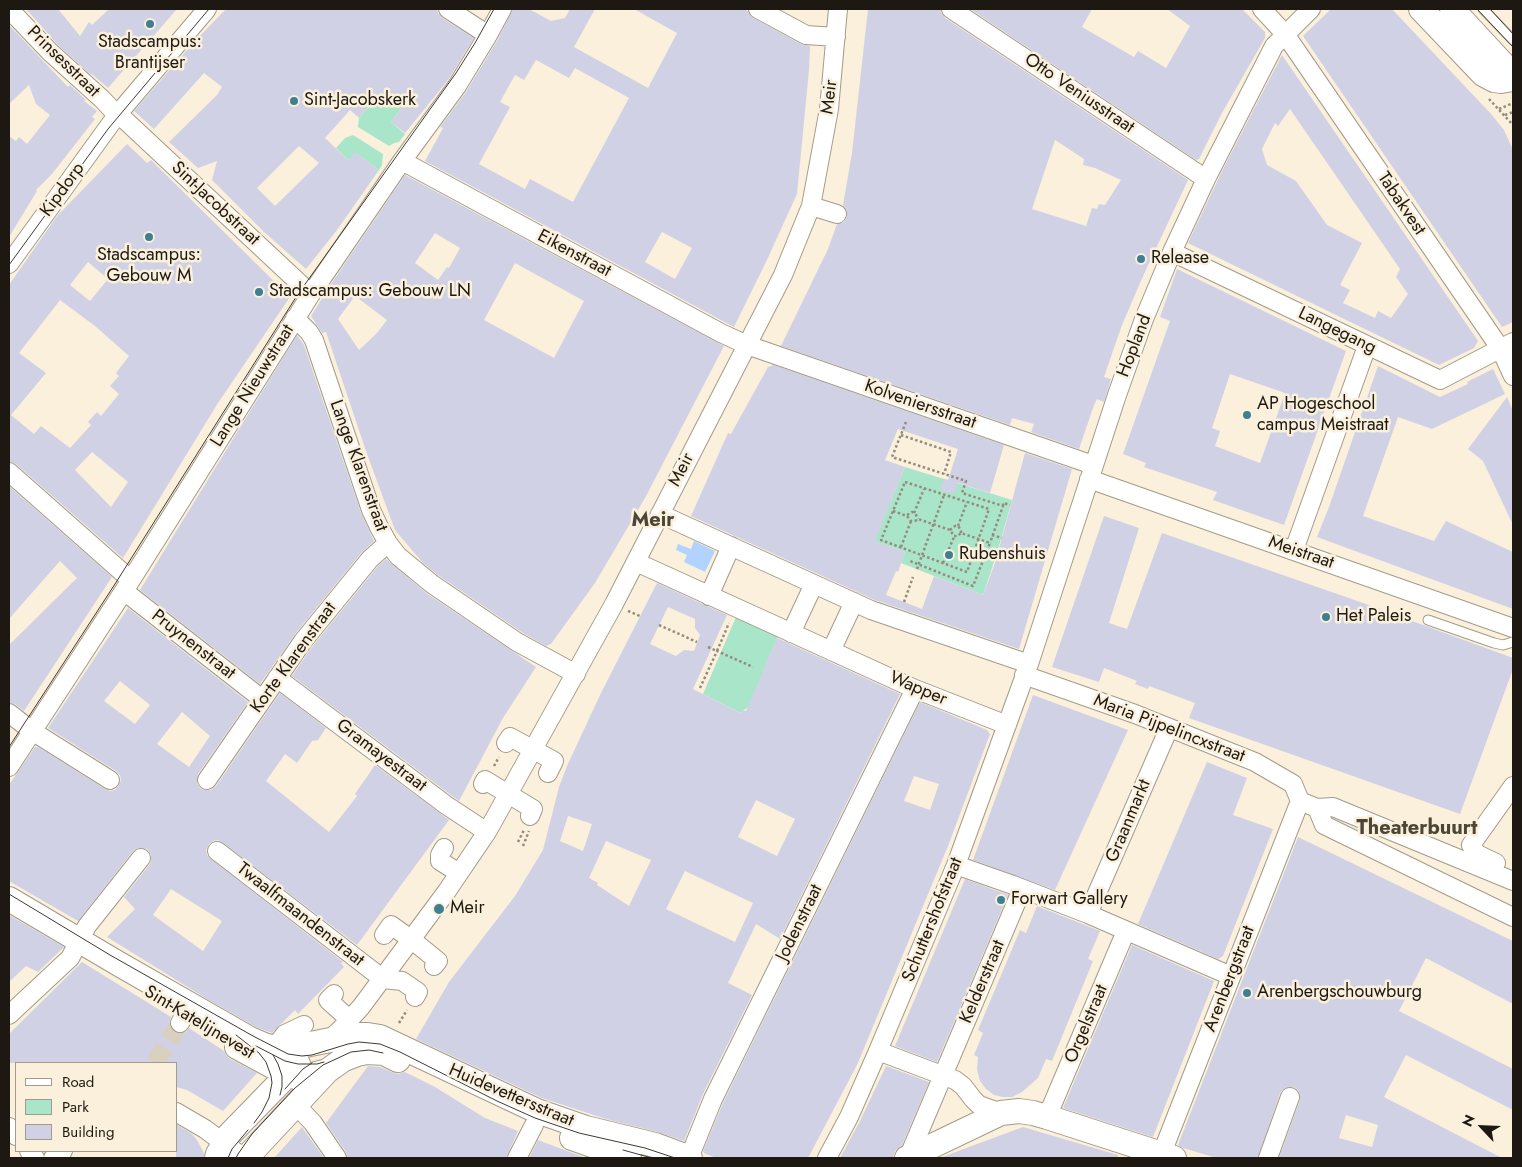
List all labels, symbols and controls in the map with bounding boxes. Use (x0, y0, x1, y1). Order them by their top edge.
marker: Stadscampus: Brantijser (144, 18, 156, 30)
street label: Prinsesstraat (22, 22, 104, 102)
place label: Stadscampus: Brantijser (98, 32, 202, 74)
street label: Otto Veniusstraat (1020, 49, 1138, 139)
street label: Meir (817, 78, 843, 116)
place label: Sint-Jacobskerk (304, 90, 416, 112)
marker: Sint-Jacobskerk (288, 95, 300, 107)
street label: Sint-Jacobstraat (166, 158, 264, 250)
street label: Kipdorp (36, 159, 90, 221)
street label: Tabakvest (1372, 169, 1430, 239)
street label: Eikenstraat (533, 226, 615, 282)
marker: Stadscampus: Gebouw M (143, 231, 155, 243)
place label: Stadscampus: Gebouw M (97, 245, 201, 288)
place label: Release (1151, 248, 1209, 270)
marker: Release (1135, 253, 1147, 265)
place label: Stadscampus: Gebouw LN (269, 281, 471, 303)
marker: Stadscampus: Gebouw LN (253, 286, 265, 298)
street label: Langegang (1294, 303, 1380, 359)
street label: Hopland (1113, 312, 1157, 380)
street label: Lange Nieuwstraat (207, 321, 299, 451)
street label: Kolveniersstraat (861, 376, 979, 434)
place label: AP Hogeschool campus Meistraat (1257, 394, 1389, 436)
street label: Lange Klarenstraat (324, 397, 392, 535)
marker: AP Hogeschool campus Meistraat (1241, 409, 1253, 421)
street label: Meir (664, 450, 700, 490)
district label: Meir (631, 509, 675, 533)
street label: Meistraat (1265, 532, 1337, 574)
place label: Rubenshuis (959, 544, 1046, 566)
marker: Rubenshuis (943, 549, 955, 561)
street label: Korte Klarenstraat (247, 598, 341, 718)
street label: Pruynenstraat (147, 606, 239, 684)
place label: Het Paleis (1336, 606, 1411, 628)
marker: Het Paleis (1320, 611, 1332, 623)
street label: Wapper (886, 667, 950, 711)
street label: Maria Pijpelincxstraat (1090, 690, 1248, 768)
street label: Gramayestraat (331, 715, 431, 797)
street label: Graanmarkt (1102, 776, 1156, 866)
district label: Theaterbuurt (1357, 817, 1477, 841)
street label: Schuttershofstraat (898, 855, 968, 985)
street label: Twaalfmaandenstraat (232, 859, 368, 971)
street label: Jodenstraat (772, 881, 828, 965)
place label: Forwart Gallery (1011, 889, 1128, 911)
marker: Forwart Gallery (995, 894, 1007, 906)
place label: Meir (450, 898, 485, 920)
marker: Meir (432, 902, 446, 916)
street label: Arenbergstraat (1200, 923, 1260, 1035)
street label: Kelderstraat (956, 937, 1010, 1027)
street label: Orgelstraat (1061, 981, 1113, 1067)
street label: Sint-Katelijnevest (140, 982, 258, 1064)
place label: Arenbergschouwburg (1257, 982, 1422, 1004)
marker: Arenbergschouwburg (1241, 987, 1253, 999)
street label: Huidevettersstraat (445, 1060, 577, 1132)
legend (15, 1062, 178, 1152)
text: Road (62, 1071, 94, 1093)
text: Park (62, 1096, 89, 1118)
north arrow (1457, 1102, 1507, 1152)
text: N (1457, 1111, 1480, 1130)
text: Building (62, 1121, 114, 1143)

